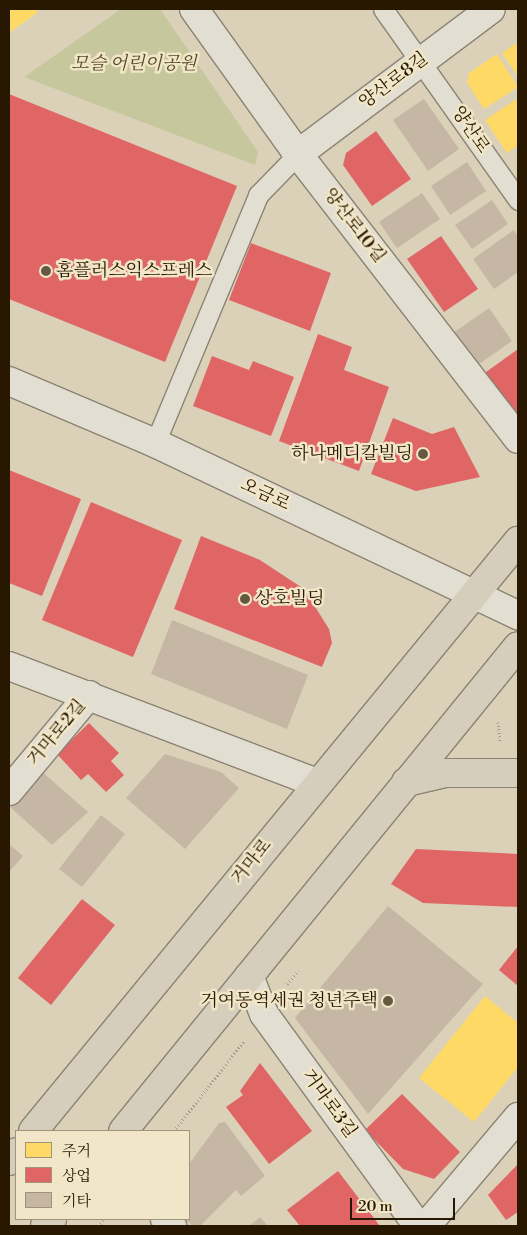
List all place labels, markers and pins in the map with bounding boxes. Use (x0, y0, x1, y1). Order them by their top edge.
place label: 홈플러스익스프레스 (56, 260, 212, 282)
marker: 홈플러스익스프레스 (40, 265, 52, 277)
place label: 하나메디칼빌딩 (291, 443, 413, 465)
marker: 하나메디칼빌딩 (417, 448, 429, 460)
place label: 상호빌딩 (255, 588, 325, 610)
marker: 상호빌딩 (239, 593, 251, 605)
place label: 거여동역세권 청년주택 (200, 990, 378, 1012)
marker: 거여동역세권 청년주택 (382, 995, 394, 1007)

